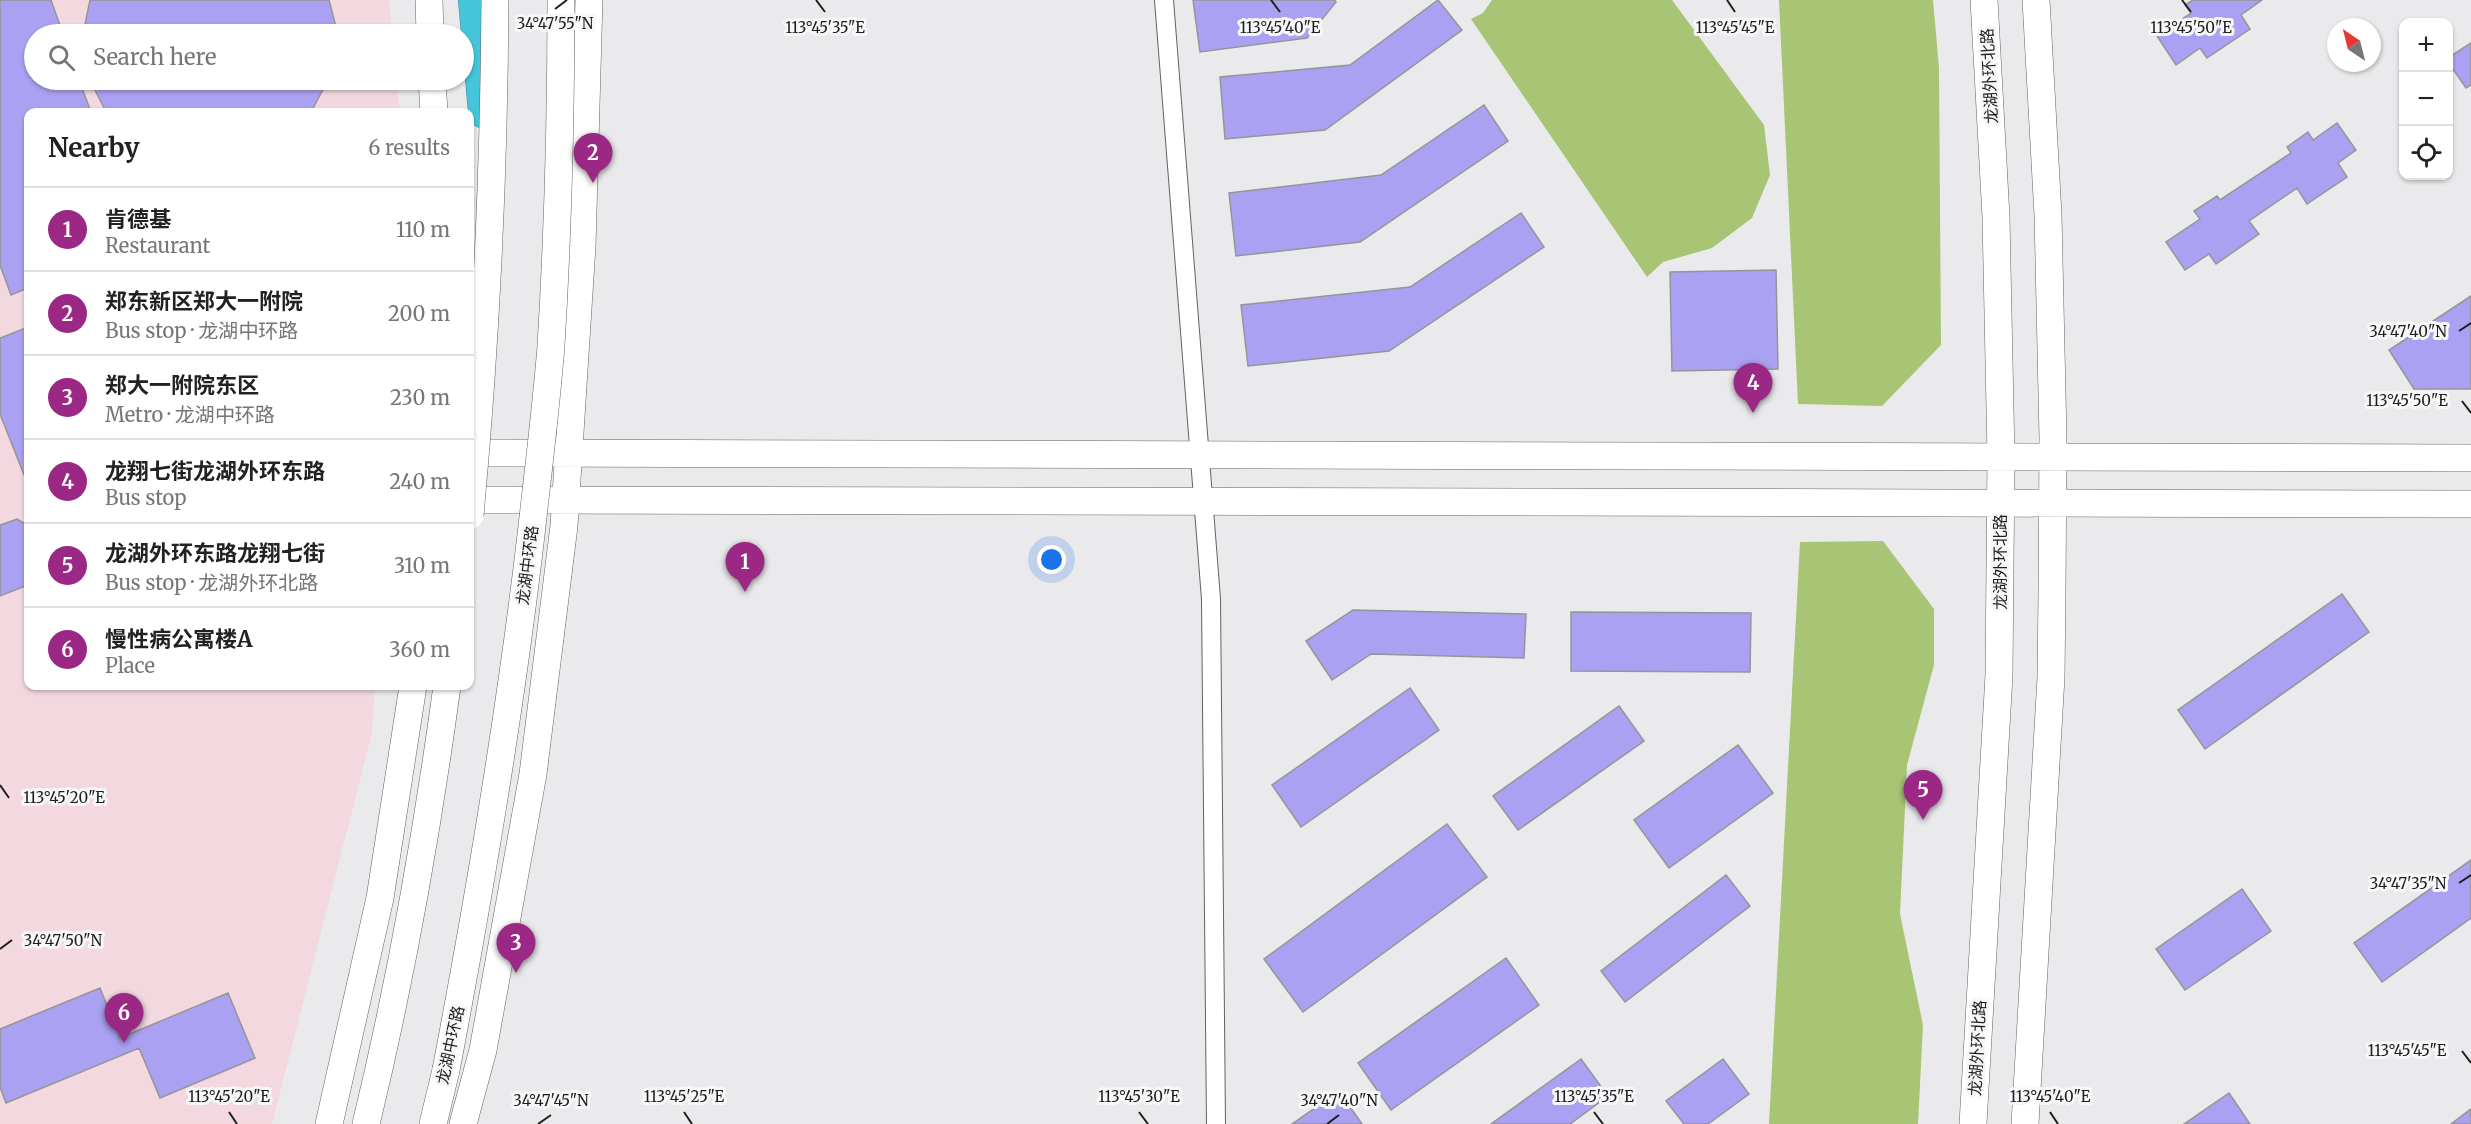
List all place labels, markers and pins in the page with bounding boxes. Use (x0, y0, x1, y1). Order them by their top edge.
pin: 2 (574, 134, 612, 183)
pin: 4 (1734, 364, 1772, 413)
pin: 1 (726, 542, 764, 592)
pin: 5 (1904, 770, 1942, 820)
pin: 3 (496, 924, 536, 973)
pin: 6 (104, 994, 144, 1043)

